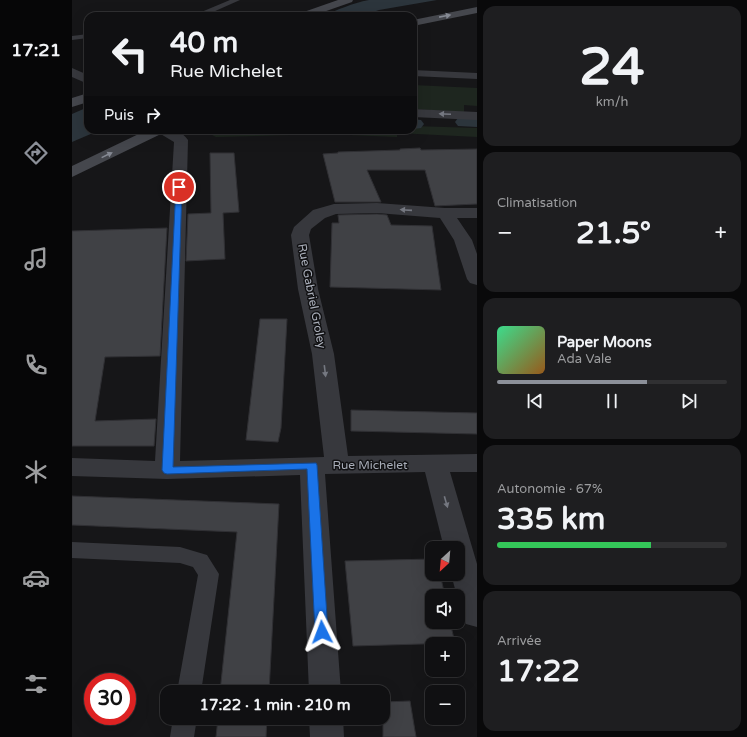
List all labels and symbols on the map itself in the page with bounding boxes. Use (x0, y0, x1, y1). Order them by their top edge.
one-way arrow (439, 13, 451, 19)
one-way arrow (438, 111, 451, 117)
one-way arrow (101, 152, 113, 158)
pin (162, 170, 196, 204)
one-way arrow (400, 207, 412, 214)
street label: Rue Gabriel Groley (295, 242, 329, 350)
one-way arrow (322, 365, 328, 377)
street label: Rue Michelet (332, 458, 408, 472)
one-way arrow (443, 496, 449, 508)
north arrow (425, 541, 465, 581)
position arrow (301, 611, 343, 653)
speed limit sign: 30 (84, 673, 136, 725)

